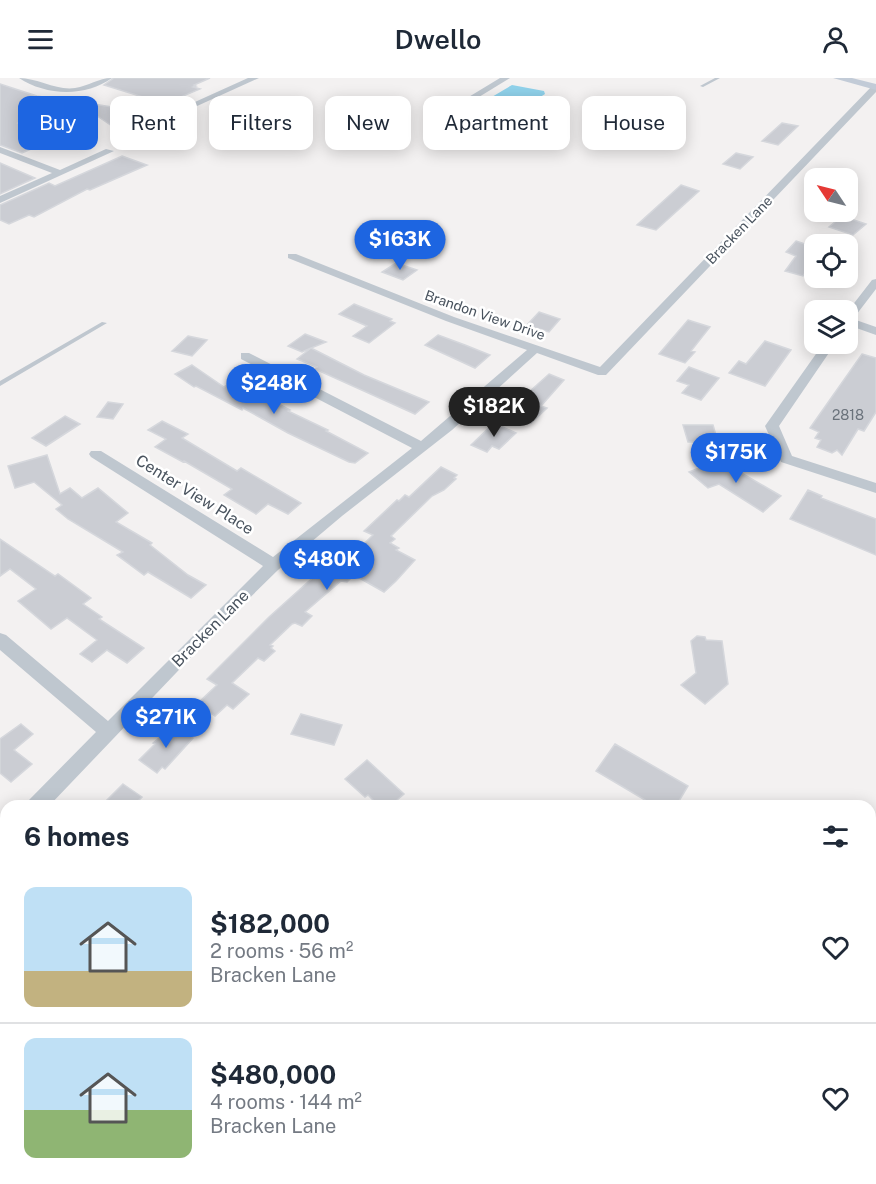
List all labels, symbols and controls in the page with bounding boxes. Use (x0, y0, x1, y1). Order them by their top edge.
icon: menu (24, 23, 57, 56)
text: Dwello (395, 23, 481, 55)
icon: person (819, 23, 852, 56)
chip: Buy (18, 96, 98, 150)
chip: Rent (110, 96, 197, 150)
chip: Filters (209, 96, 313, 150)
chip: New (325, 96, 411, 150)
chip: Apartment (423, 96, 570, 150)
chip: House (582, 96, 686, 150)
north arrow (804, 168, 858, 222)
map controls (804, 168, 858, 354)
street label: Bracken Lane (703, 193, 776, 267)
pin: $163K (358, 220, 442, 271)
text: $163K (369, 227, 431, 251)
button: locate (804, 234, 858, 288)
street label: Brandon View Drive (423, 287, 547, 343)
button: layers (804, 300, 858, 354)
pin: $248K (232, 364, 316, 415)
text: $248K (240, 371, 308, 395)
pin: $182K (452, 387, 536, 438)
text: $182K (463, 394, 525, 418)
house number: 2818 (832, 407, 864, 423)
pin: $175K (694, 433, 778, 484)
text: $175K (705, 440, 767, 464)
street label: Center View Place (132, 451, 257, 538)
pin: $480K (285, 540, 369, 591)
text: $480K (293, 547, 361, 571)
street label: Bracken Lane (168, 586, 253, 671)
pin: $271K (124, 698, 208, 749)
text: $271K (135, 705, 197, 729)
icon: filters (819, 820, 852, 853)
text: 6 homes (24, 821, 129, 852)
text: $182,000 (210, 908, 330, 939)
icon: home (72, 911, 144, 983)
icon: heart (819, 931, 852, 964)
text: 2 rooms · 56 m² (210, 939, 353, 963)
text: Bracken Lane (210, 963, 336, 987)
text: $480,000 (210, 1059, 336, 1090)
icon: home (72, 1062, 144, 1134)
icon: heart (819, 1082, 852, 1115)
text: 4 rooms · 144 m² (210, 1090, 362, 1114)
text: Bracken Lane (210, 1114, 336, 1138)

